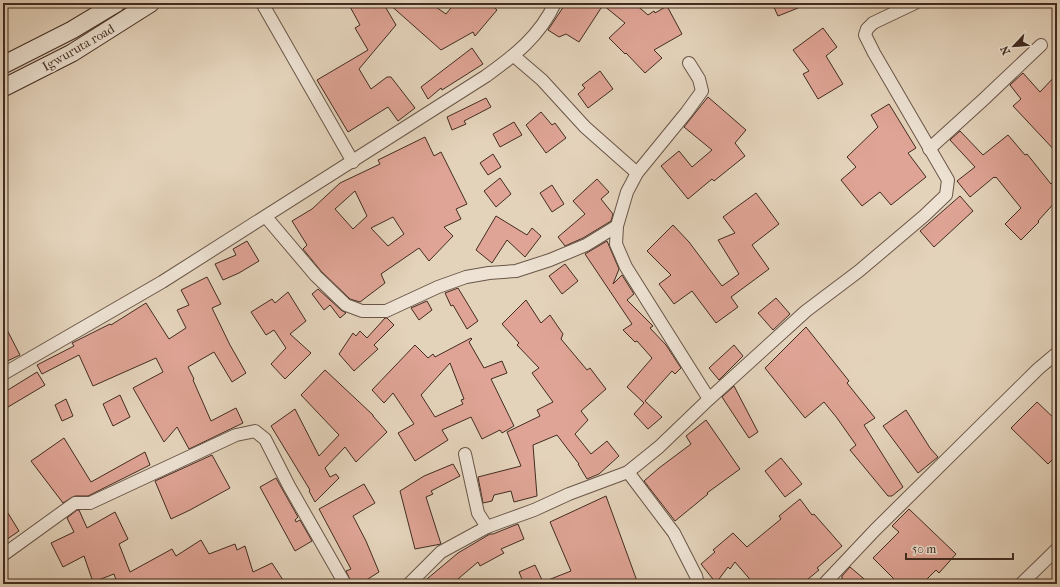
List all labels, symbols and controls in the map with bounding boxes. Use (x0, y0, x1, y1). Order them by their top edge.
street label: Igwuruta road (40, 20, 118, 74)
north arrow (994, 26, 1034, 66)
text: N (998, 43, 1013, 57)
scale bar (906, 535, 1013, 561)
text: 50 m (912, 542, 936, 556)

